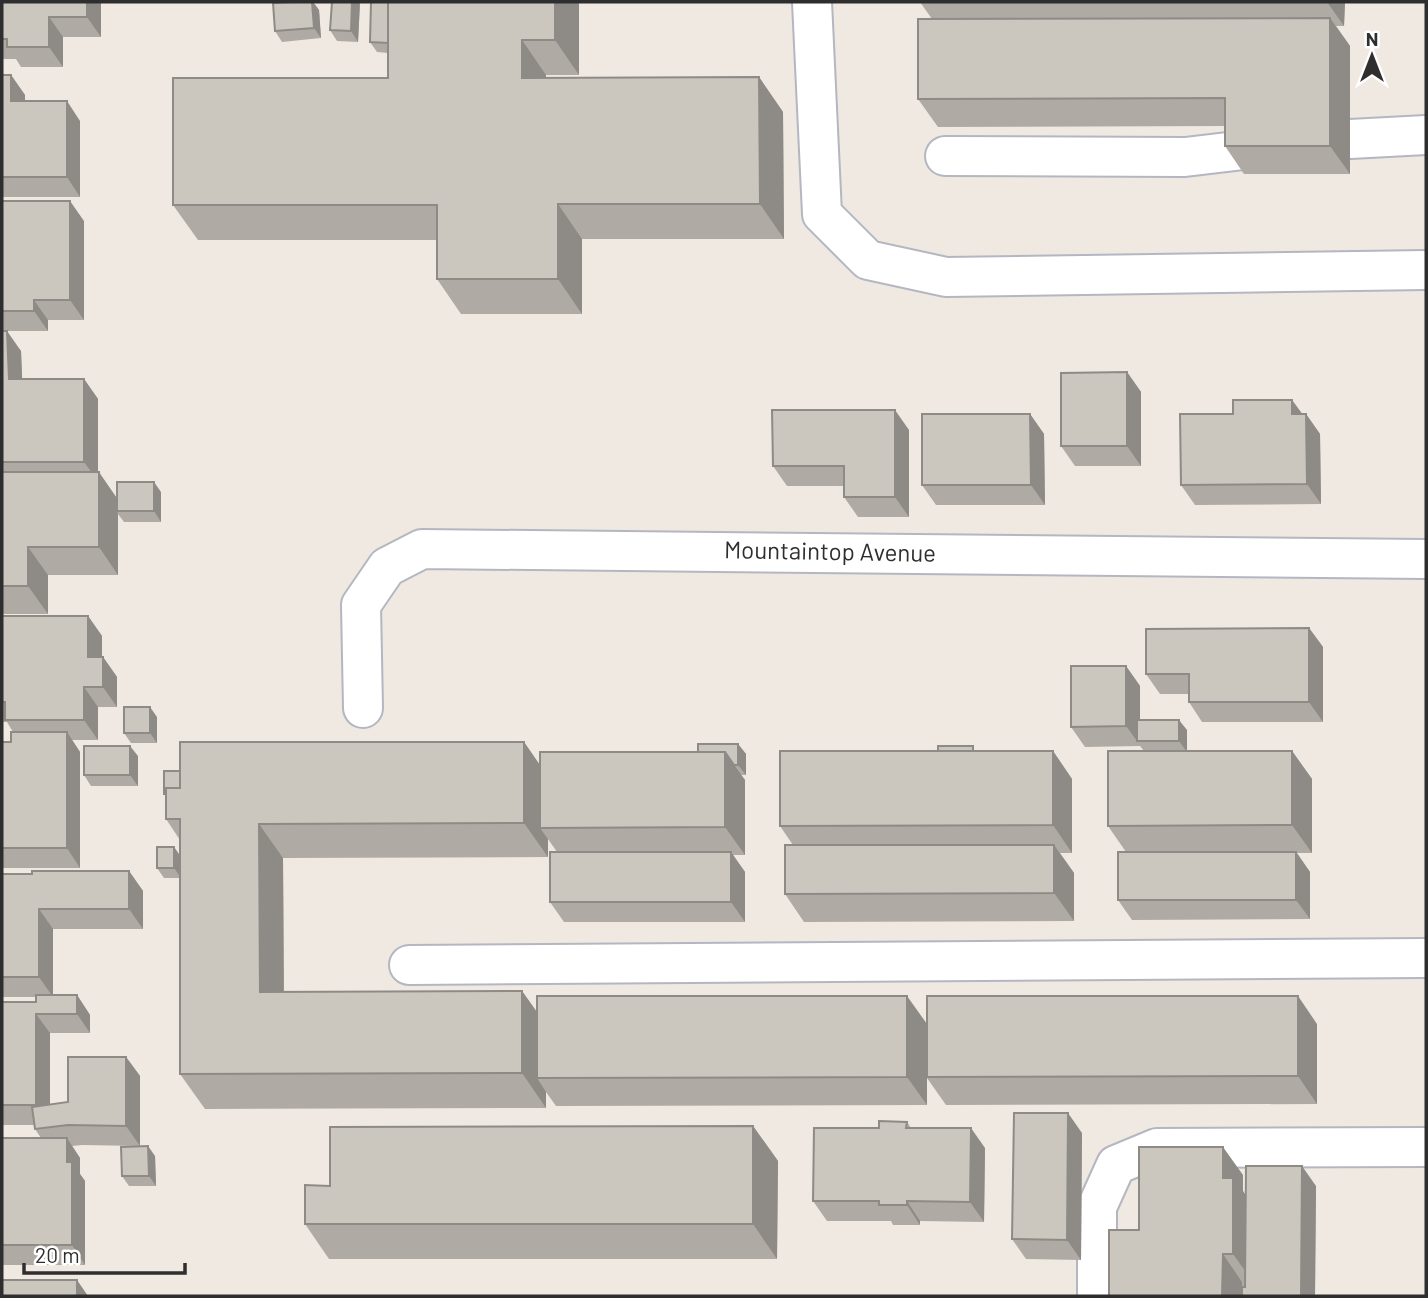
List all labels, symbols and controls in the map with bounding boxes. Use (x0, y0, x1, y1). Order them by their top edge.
north arrow (1337, 21, 1407, 91)
text: N (1366, 27, 1378, 50)
street label: Mountaintop Avenue (724, 534, 936, 567)
scale bar (24, 1232, 186, 1276)
text: 20 m (35, 1242, 80, 1267)

